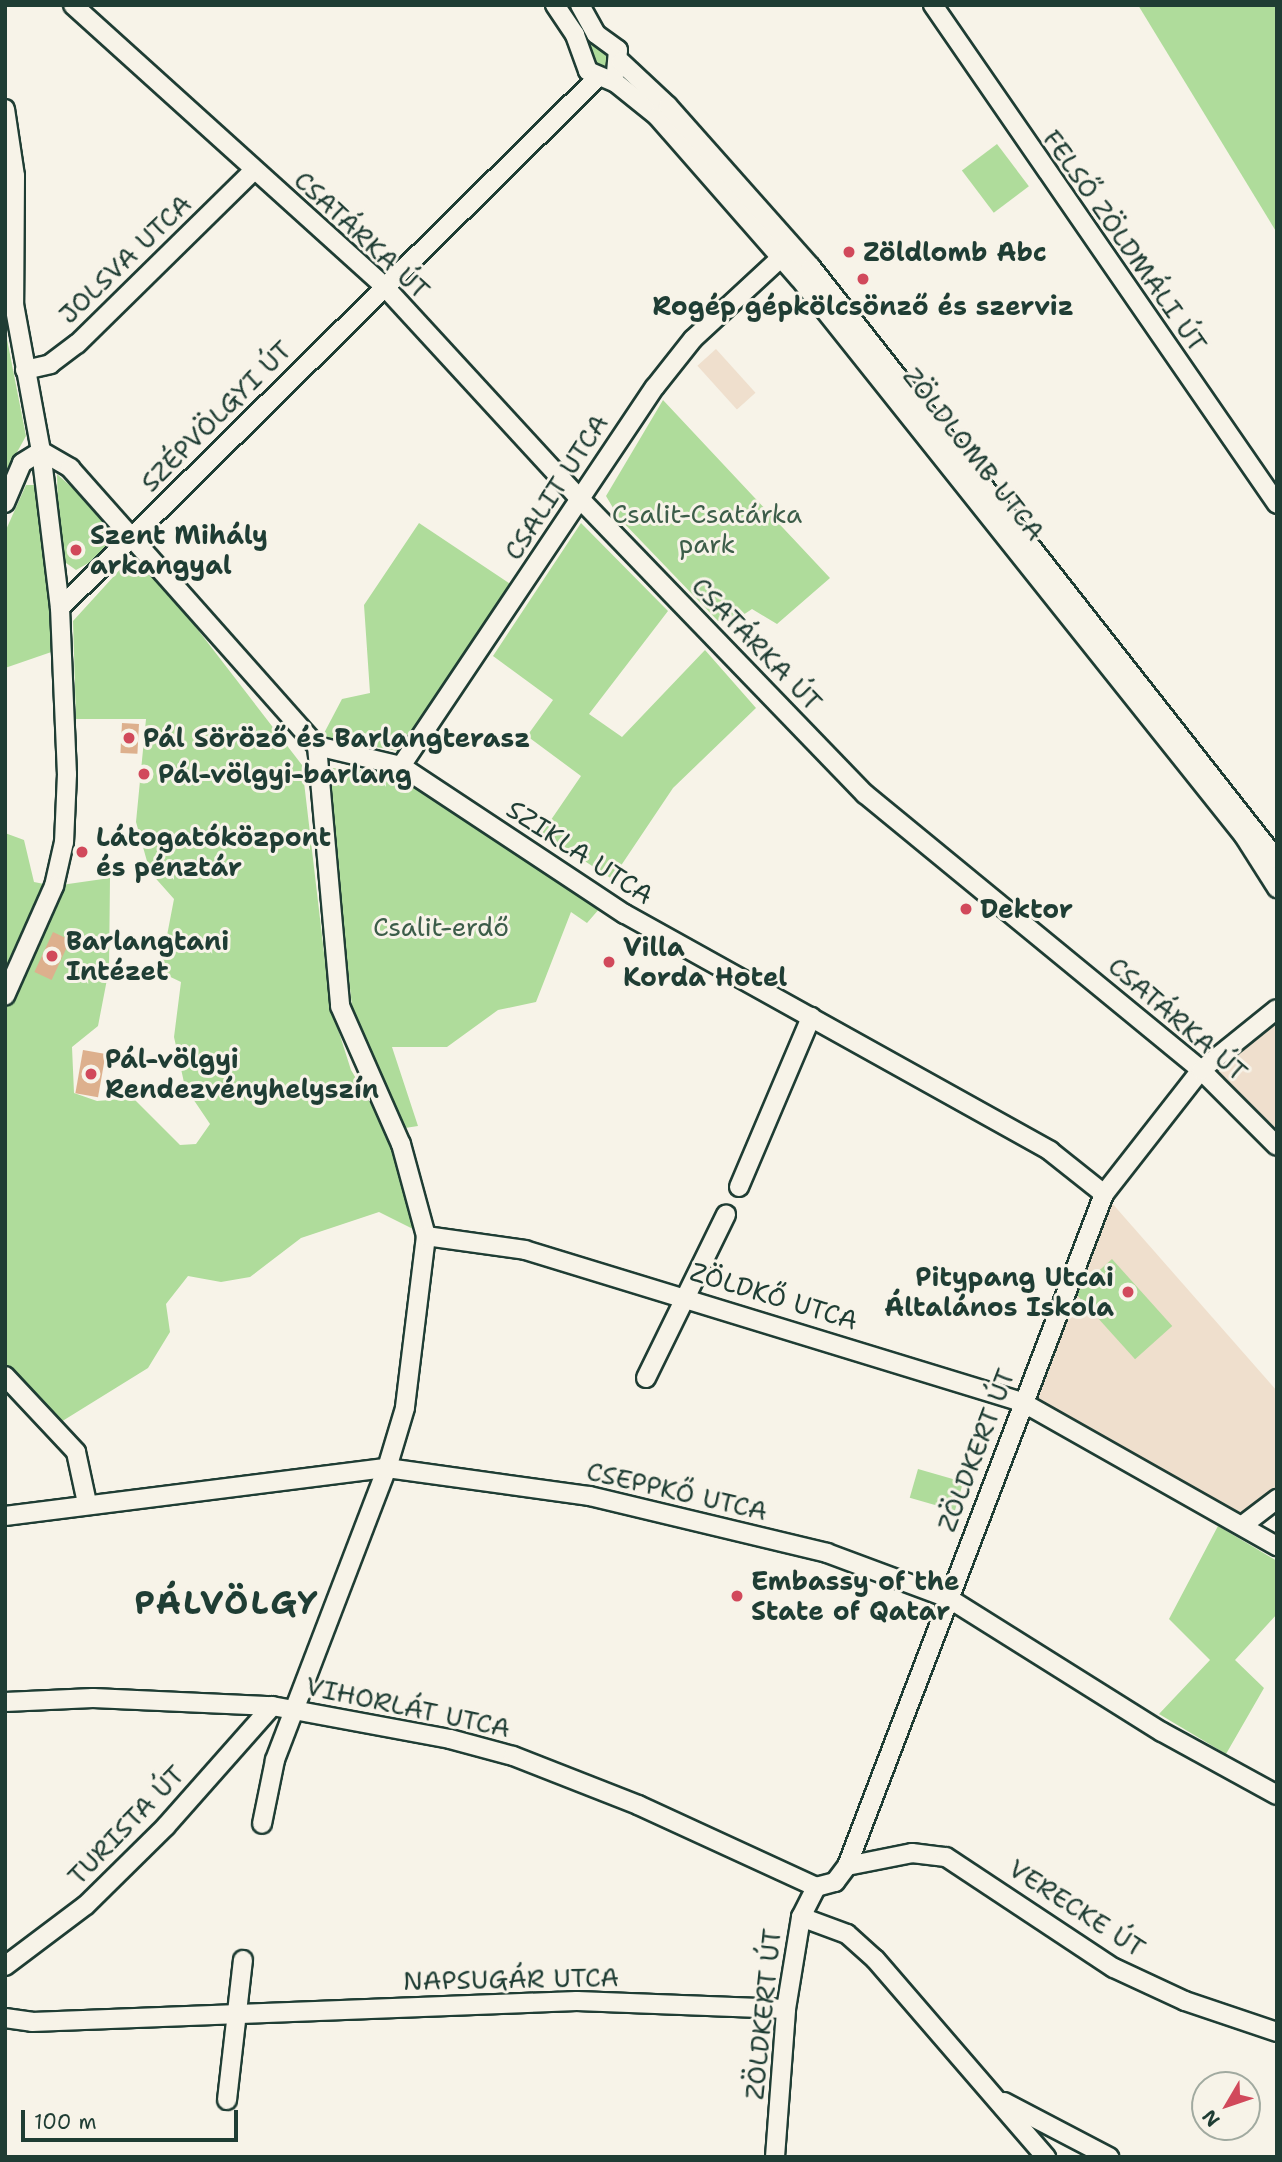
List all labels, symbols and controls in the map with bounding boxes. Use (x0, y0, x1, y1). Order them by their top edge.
street label: FELSŐ ZÖLDMÁLI ÚT (1036, 124, 1214, 358)
street label: CSATÁRKA ÚT (288, 164, 436, 306)
street label: JOLSVA UTCA (52, 188, 198, 330)
place label: Zöldlomb Abc (863, 236, 1047, 268)
marker: Zöldlomb Abc (841, 244, 857, 260)
marker: Rogép gépkölcsönző és szerviz (855, 271, 871, 287)
place label: Rogép gépkölcsönző és szerviz (652, 290, 1074, 322)
street label: SZÉPVÖLGYI ÚT (134, 334, 298, 498)
street label: ZÖLDLOMB UTCA (897, 361, 1051, 547)
street label: CSALIT UTCA (497, 408, 615, 566)
park label: Csalit-Csatárka park (612, 498, 802, 560)
place label: Szent Mihály arkangyal (90, 519, 268, 580)
marker: Szent Mihály arkangyal (68, 542, 84, 558)
street label: CSATÁRKA ÚT (685, 571, 829, 717)
place label: Pál Söröző és Barlangterasz (143, 722, 530, 754)
marker: Pál Söröző és Barlangterasz (121, 730, 137, 746)
place label: Pál-völgyi-barlang (158, 758, 412, 790)
marker: Pál-völgyi-barlang (136, 766, 152, 782)
street label: SZIKLA UTCA (501, 793, 659, 911)
place label: Látogatóközpont és pénztár (96, 821, 331, 882)
marker: Látogatóközpont és pénztár (74, 844, 90, 860)
place label: Dektor (980, 893, 1073, 925)
marker: Dektor (958, 901, 974, 917)
park label: Csalit-erdő (373, 911, 509, 943)
place label: Barlangtani Intézet (66, 925, 229, 986)
place label: Villa Korda Hotel (623, 931, 787, 992)
marker: Barlangtani Intézet (44, 948, 60, 964)
street label: CSATÁRKA ÚT (1102, 950, 1254, 1088)
marker: Villa Korda Hotel (601, 954, 617, 970)
place label: Pál-völgyi Rendezvényhelyszín (105, 1043, 379, 1104)
marker: Pál-völgyi Rendezvényhelyszín (83, 1066, 99, 1082)
street label: ZÖLDKŐ UTCA (686, 1256, 862, 1336)
place label: Pitypang Utcai Általános Iskola (884, 1261, 1114, 1322)
marker: Pitypang Utcai Általános Iskola (1120, 1284, 1136, 1300)
street label: ZÖLDKERT ÚT (931, 1364, 1021, 1536)
street label: CSEPPKŐ UTCA (584, 1455, 770, 1527)
place label: Embassy of the State of Qatar (751, 1565, 960, 1626)
district label: PÁLVÖLGY (135, 1583, 319, 1623)
marker: Embassy of the State of Qatar (729, 1588, 745, 1604)
street label: VIHORLÁT UTCA (303, 1670, 513, 1744)
street label: TURISTA ÚT (61, 1759, 191, 1891)
street label: VERECKE ÚT (1003, 1852, 1151, 1964)
street label: ZÖLDKERT ÚT (739, 1927, 787, 2101)
street label: NAPSUGÁR UTCA (403, 1962, 619, 1996)
north arrow (1191, 2071, 1261, 2141)
scale bar (24, 2096, 242, 2140)
text: N (1196, 2105, 1225, 2132)
text: 100 m (34, 2108, 97, 2136)

